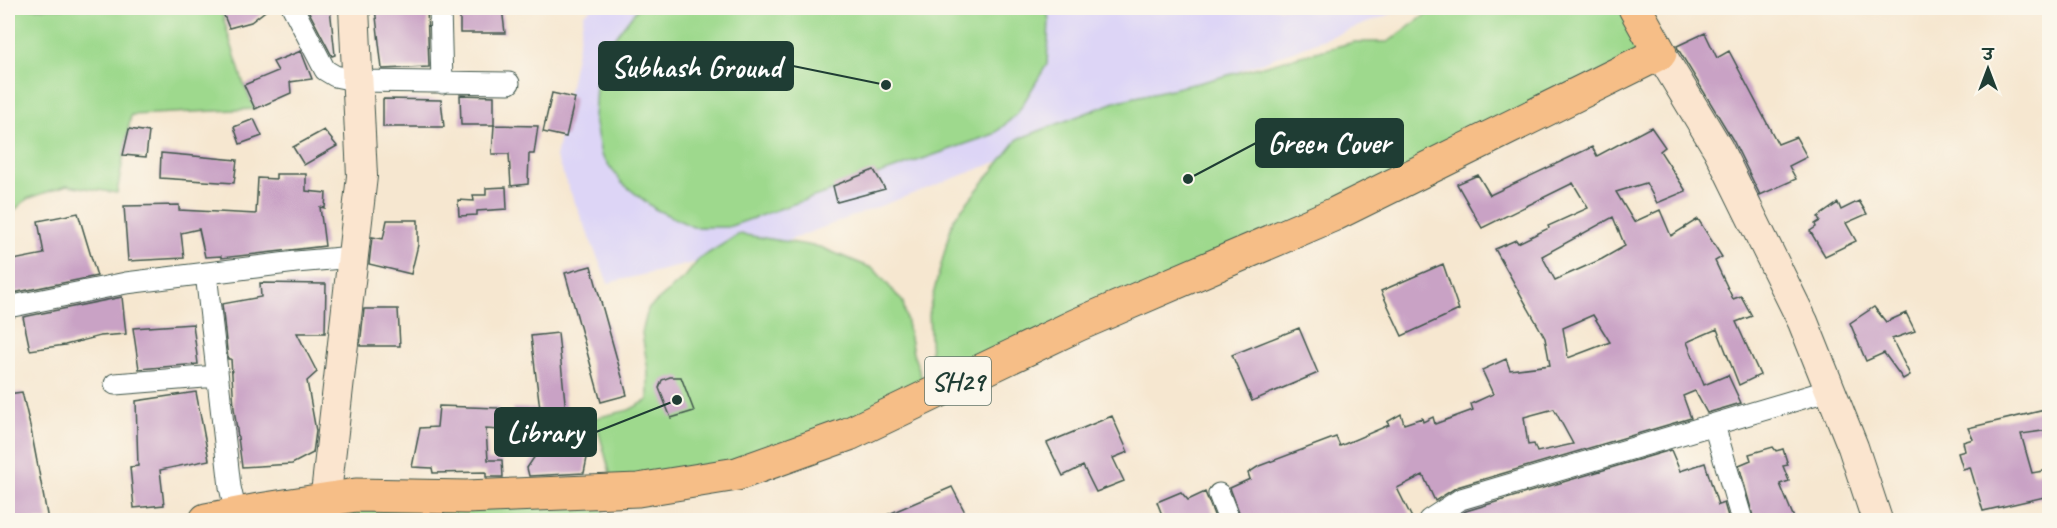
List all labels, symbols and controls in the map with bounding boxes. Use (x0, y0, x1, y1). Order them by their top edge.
north arrow (1958, 39, 2018, 99)
callout: Subhash Ground (599, 42, 793, 90)
text: उ (1981, 45, 1995, 65)
text: Subhash Ground (611, 48, 786, 86)
callout: Green Cover (1256, 119, 1403, 167)
text: Green Cover (1267, 124, 1394, 162)
road number: SH29 (925, 357, 991, 405)
callout: Library (495, 408, 596, 456)
text: Library (507, 413, 586, 451)

